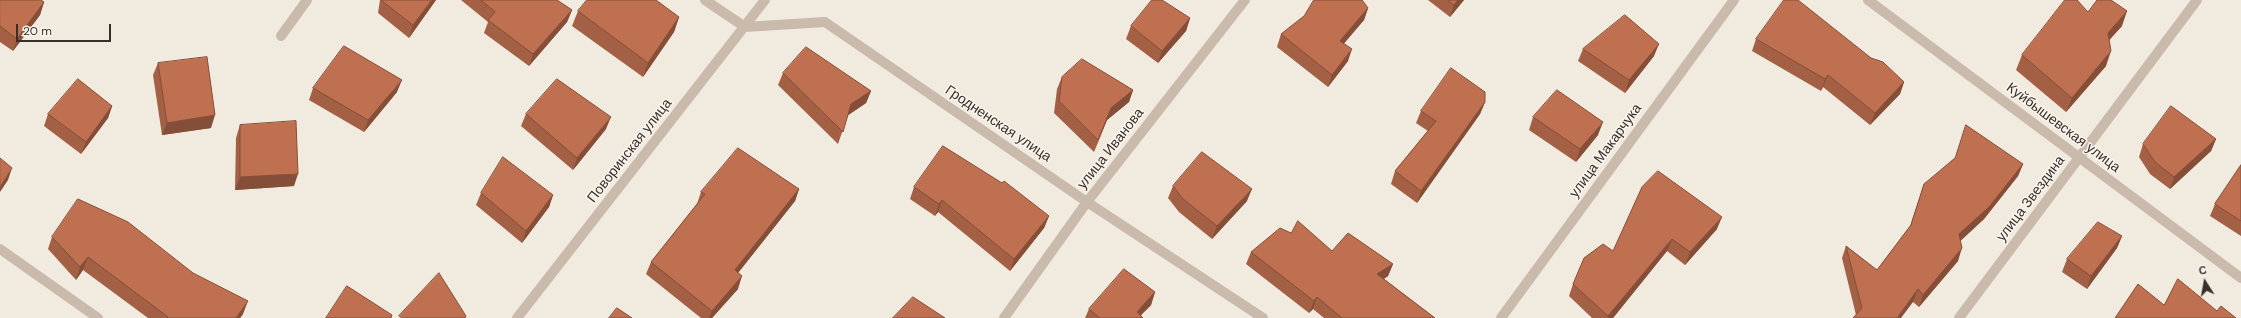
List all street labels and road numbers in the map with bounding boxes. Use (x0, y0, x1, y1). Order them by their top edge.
street label: Куйбышевская улица (2003, 80, 2123, 176)
street label: Гродненская улица (942, 82, 1054, 166)
street label: Поворинская улица (584, 96, 676, 206)
street label: улица Макарчука (1566, 101, 1646, 201)
street label: улица Иванова (1074, 105, 1148, 193)
street label: улица Звездина (1993, 153, 2069, 245)

